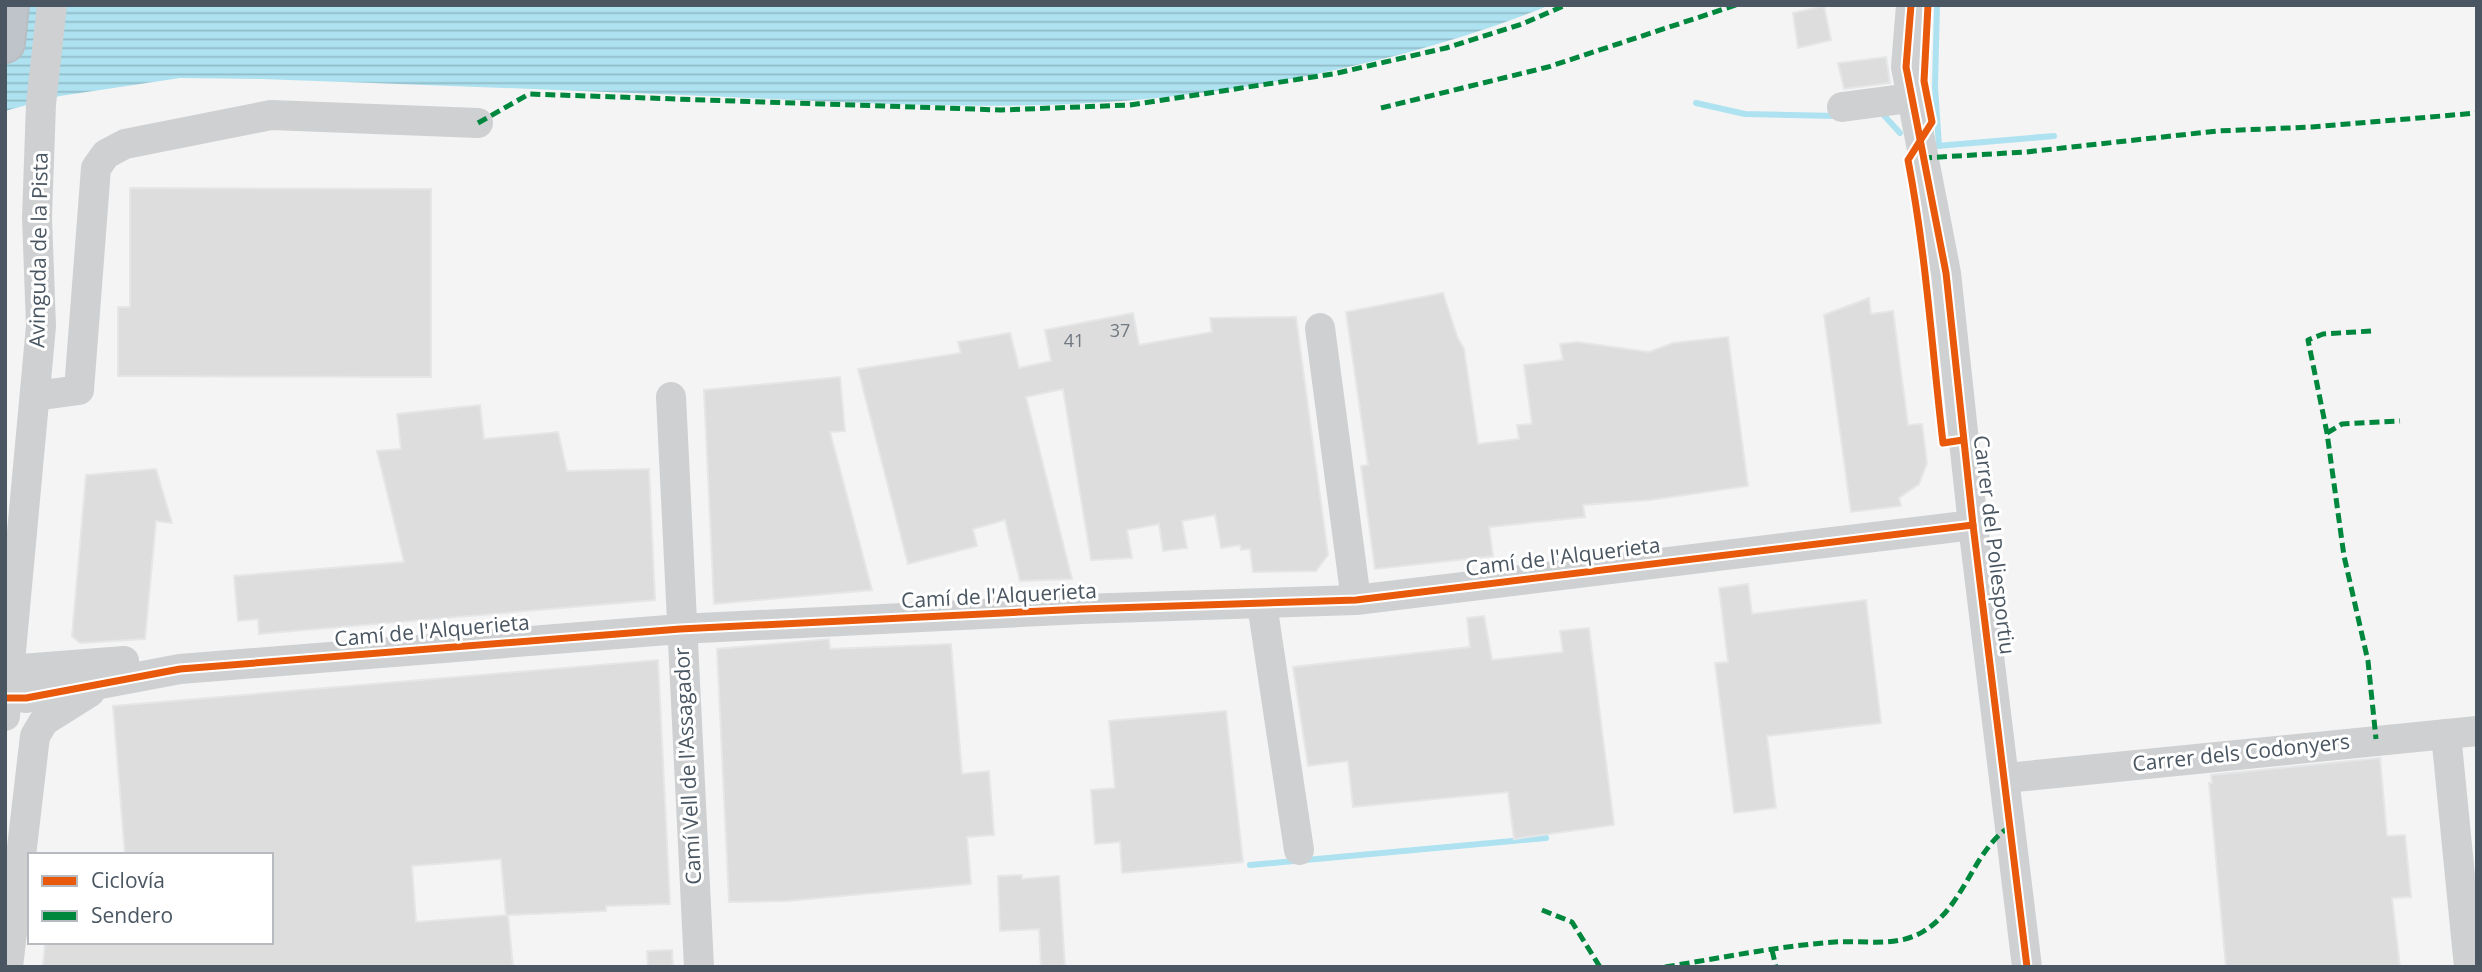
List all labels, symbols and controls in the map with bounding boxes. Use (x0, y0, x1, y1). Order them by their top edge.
street label: Avinguda de la Pista (22, 152, 54, 348)
house number: 37 (1110, 318, 1130, 342)
house number: 41 (1064, 328, 1084, 352)
street label: Carrer del Poliesportiu (1968, 434, 2022, 656)
street label: Camí de l'Alquerieta (1464, 530, 1662, 582)
street label: Camí de l'Alquerieta (900, 576, 1098, 614)
street label: Camí de l'Alquerieta (333, 608, 531, 652)
street label: Camí Vell de l'Assagador (667, 646, 707, 885)
street label: Carrer dels Codonyers (2131, 727, 2351, 777)
legend (28, 853, 273, 944)
text: Ciclovía (91, 866, 165, 894)
text: Sendero (91, 901, 173, 929)

